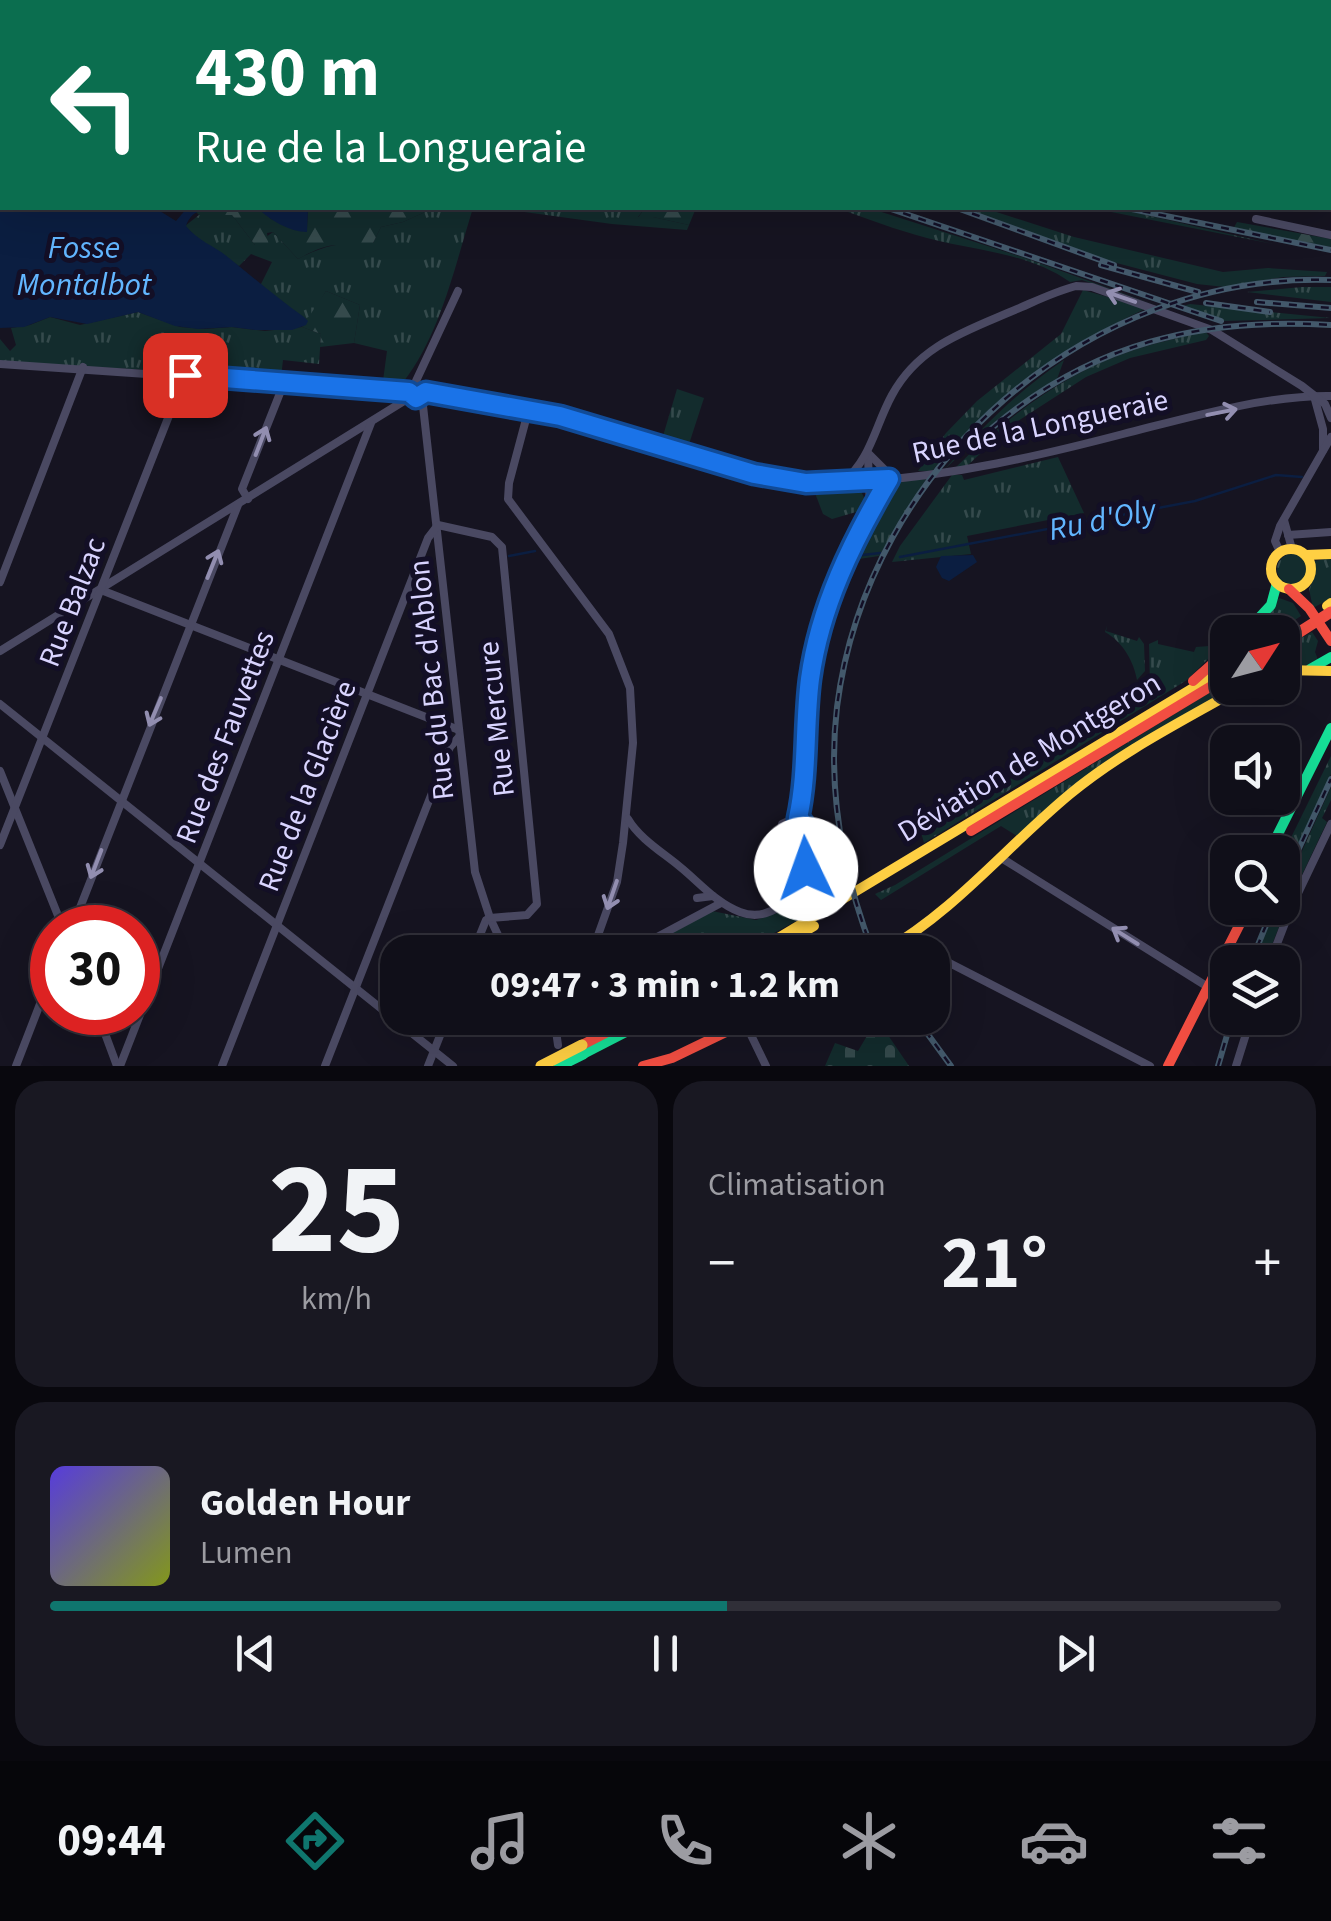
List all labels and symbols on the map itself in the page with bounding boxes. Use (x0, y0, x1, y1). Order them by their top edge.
water label: Fosse Montalbot (17, 225, 153, 308)
one-way arrow (1106, 287, 1137, 305)
pin (143, 333, 228, 418)
street label: Rue de la Longueraie (908, 378, 1172, 475)
one-way arrow (1205, 401, 1237, 420)
one-way arrow (253, 427, 271, 457)
water label: Ru d'Oly (1045, 487, 1161, 553)
street label: Rue Balzac (28, 531, 117, 673)
one-way arrow (205, 550, 223, 580)
street label: Rue du Bac d'Ablon (398, 558, 465, 802)
north arrow (1210, 615, 1300, 705)
street label: Rue des Fauvettes (165, 625, 286, 850)
street label: Rue Mercure (467, 639, 526, 799)
street label: Déviation de Montgeron (890, 662, 1169, 853)
street label: Rue de la Glacière (247, 674, 367, 898)
one-way arrow (145, 696, 163, 727)
position arrow (754, 817, 858, 921)
one-way arrow (86, 847, 104, 878)
one-way arrow (602, 879, 620, 911)
speed limit sign: 30 (30, 905, 160, 1035)
one-way arrow (1111, 926, 1140, 947)

